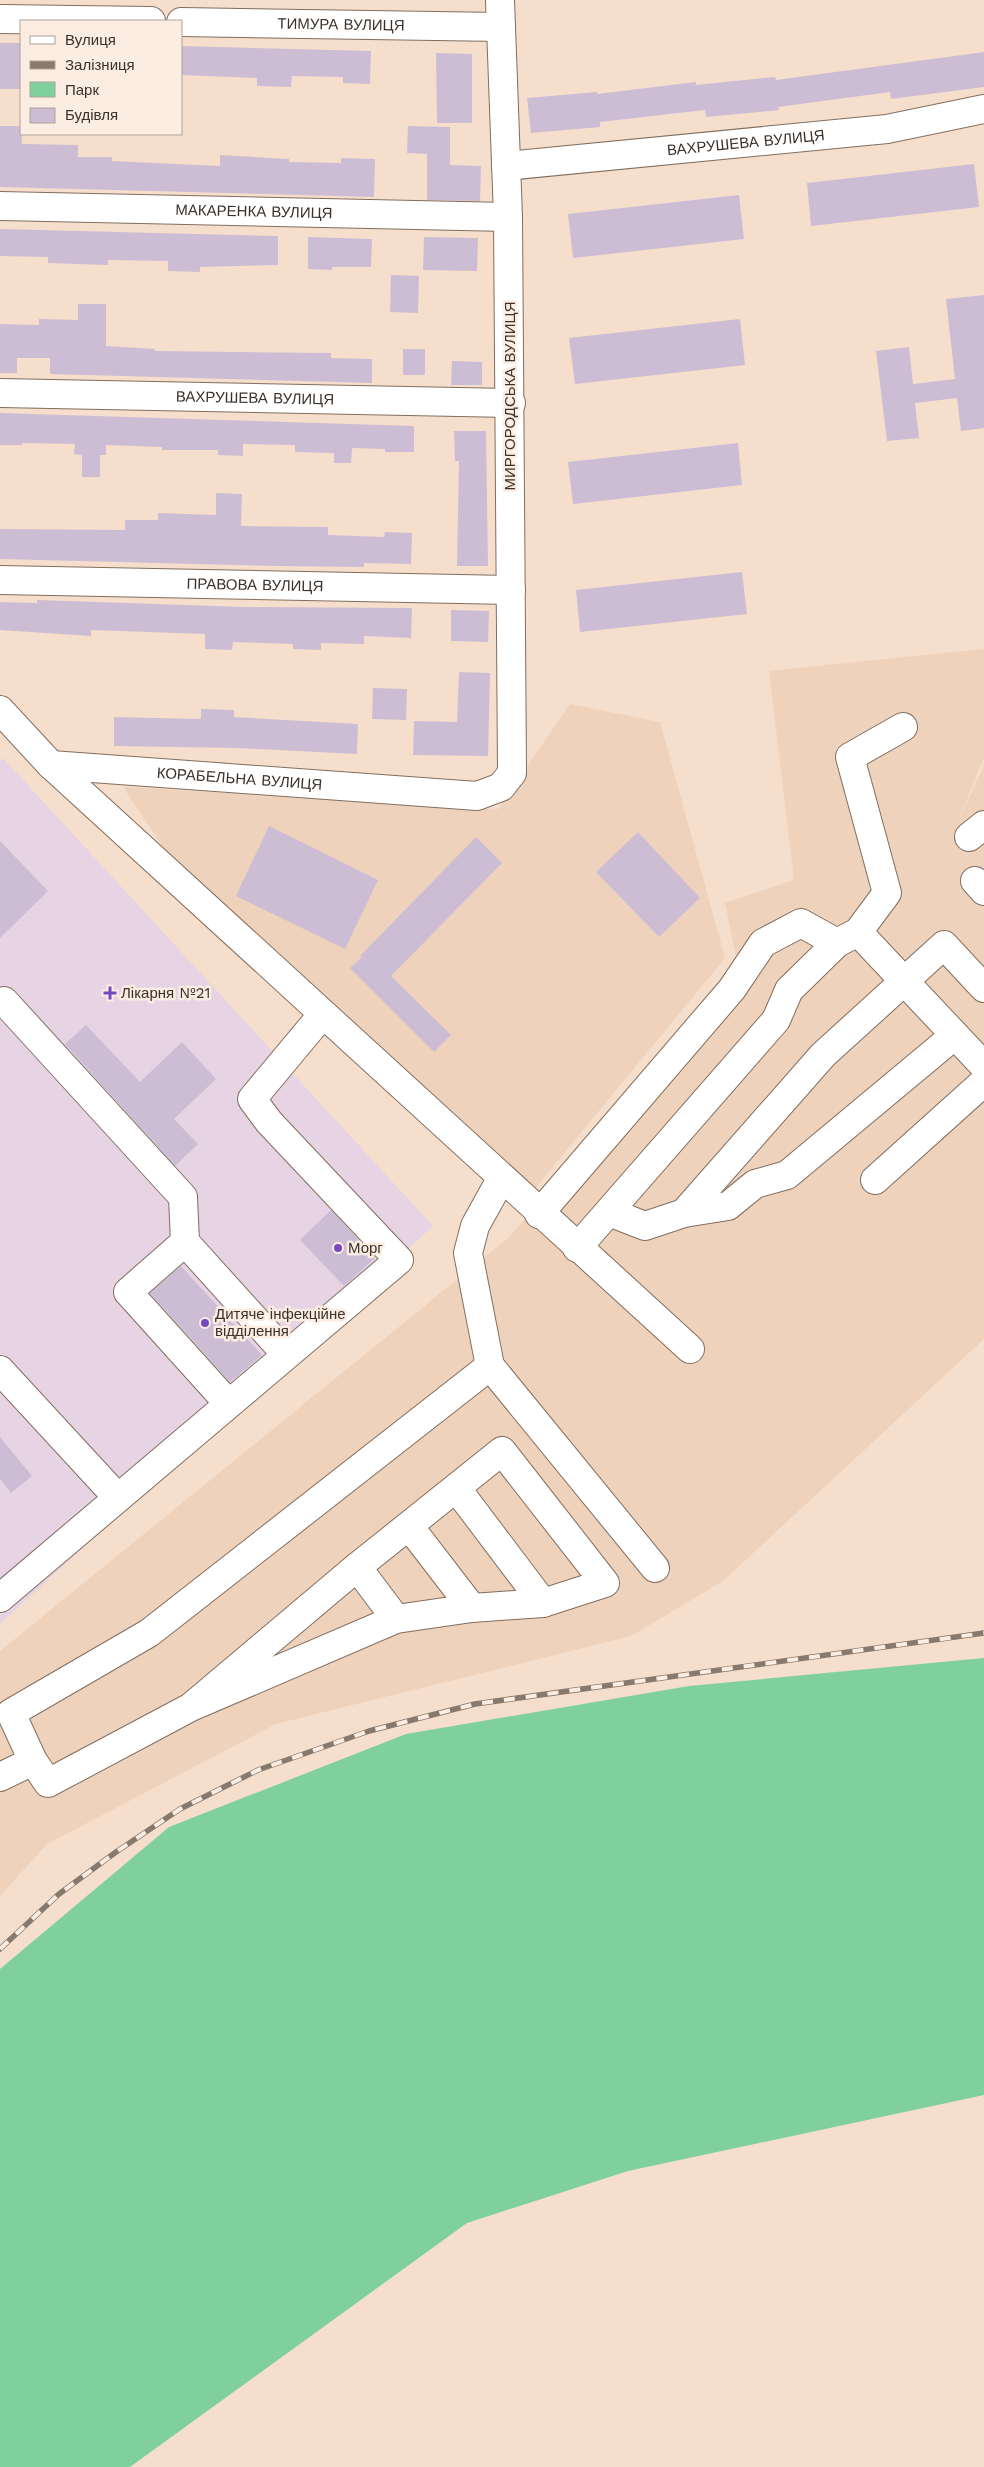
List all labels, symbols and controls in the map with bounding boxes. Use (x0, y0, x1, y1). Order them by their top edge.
street label: ТИМУРА ВУЛИЦЯ (277, 15, 405, 34)
legend (20, 20, 182, 135)
text: Вулиця (65, 31, 116, 49)
text: Залізниця (65, 56, 135, 74)
text: Парк (65, 81, 99, 99)
text: Будівля (65, 106, 118, 124)
street label: ВАХРУШЕВА ВУЛИЦЯ (666, 126, 826, 159)
street label: МАКАРЕНКА ВУЛИЦЯ (175, 201, 333, 222)
street label: МИРГОРОДСЬКА ВУЛИЦЯ (501, 301, 519, 491)
street label: ВАХРУШЕВА ВУЛИЦЯ (176, 387, 334, 409)
street label: ПРАВОВА ВУЛИЦЯ (186, 575, 324, 595)
street label: КОРАБЕЛЬНА ВУЛИЦЯ (156, 764, 323, 794)
place label: Лікарня №21 (121, 984, 210, 1002)
marker: Лікарня №21 (103, 986, 117, 1000)
place label: Морг (348, 1239, 383, 1257)
marker: Морг (332, 1242, 344, 1254)
place label: Дитяче інфекційне відділення (215, 1305, 346, 1340)
marker: Дитяче інфекційне відділення (199, 1317, 211, 1329)

